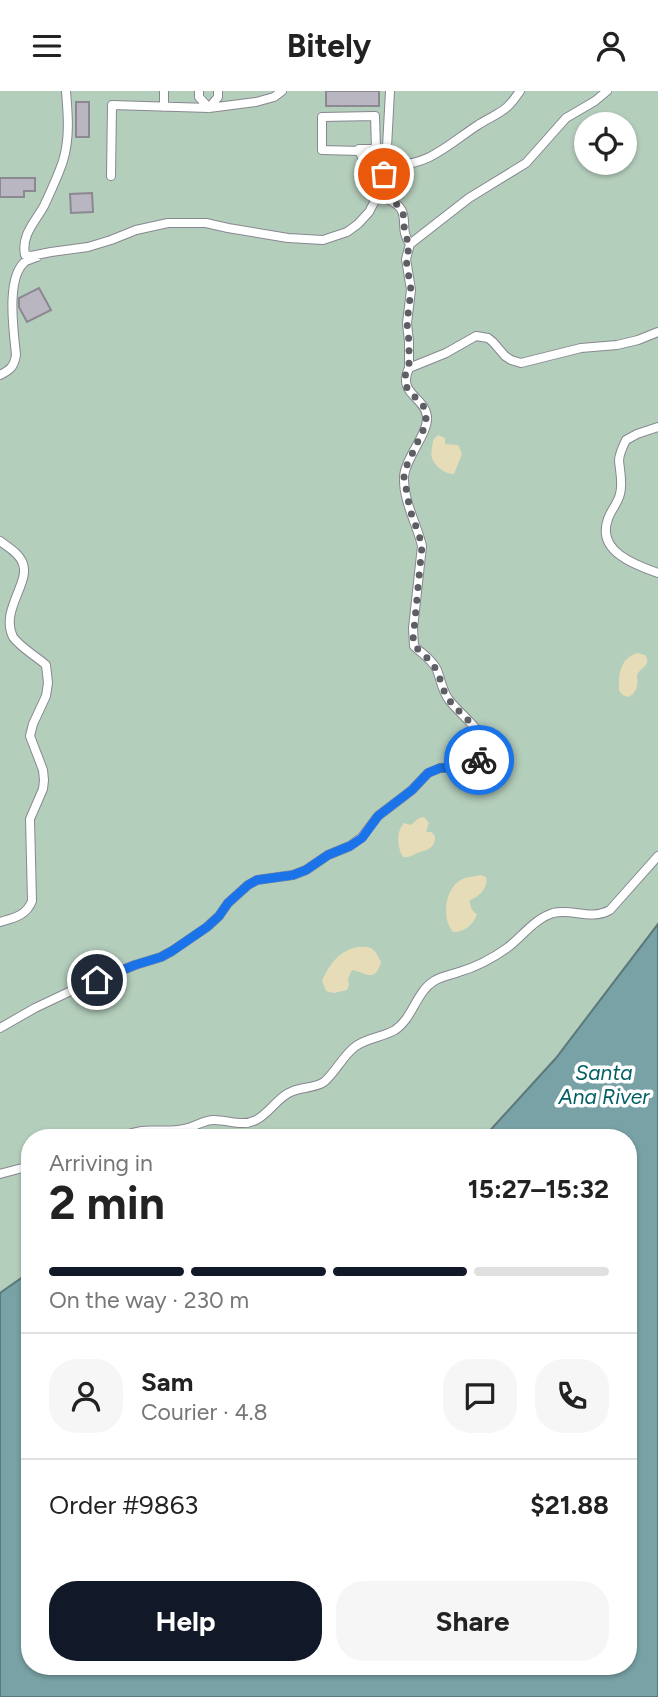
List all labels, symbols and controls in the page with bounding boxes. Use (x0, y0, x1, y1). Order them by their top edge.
icon: menu (28, 27, 66, 65)
text: Bitely (287, 27, 371, 65)
icon: person (592, 27, 630, 65)
map controls (574, 112, 637, 175)
button: locate (574, 112, 637, 175)
pin (354, 144, 414, 204)
icon: bag (365, 155, 403, 193)
courier (444, 725, 514, 795)
icon: bike (460, 741, 498, 779)
pin (67, 950, 127, 1010)
icon: home (78, 961, 116, 999)
water label: Santa Ana River (558, 1060, 650, 1109)
text: Arriving in (49, 1149, 153, 1177)
text: 15:27–15:32 (468, 1173, 609, 1205)
text: 2 min (49, 1175, 165, 1231)
text: On the way · 230 m (49, 1286, 249, 1314)
button: person (49, 1359, 123, 1433)
button: chat (443, 1359, 517, 1433)
button: phone (535, 1359, 609, 1433)
text: Sam (141, 1366, 193, 1398)
text: Courier · 4.8 (141, 1398, 268, 1426)
text: Order #9863 (49, 1489, 199, 1521)
text: $21.88 (530, 1489, 609, 1521)
button: Help (49, 1581, 322, 1661)
button: Share (336, 1581, 609, 1661)

